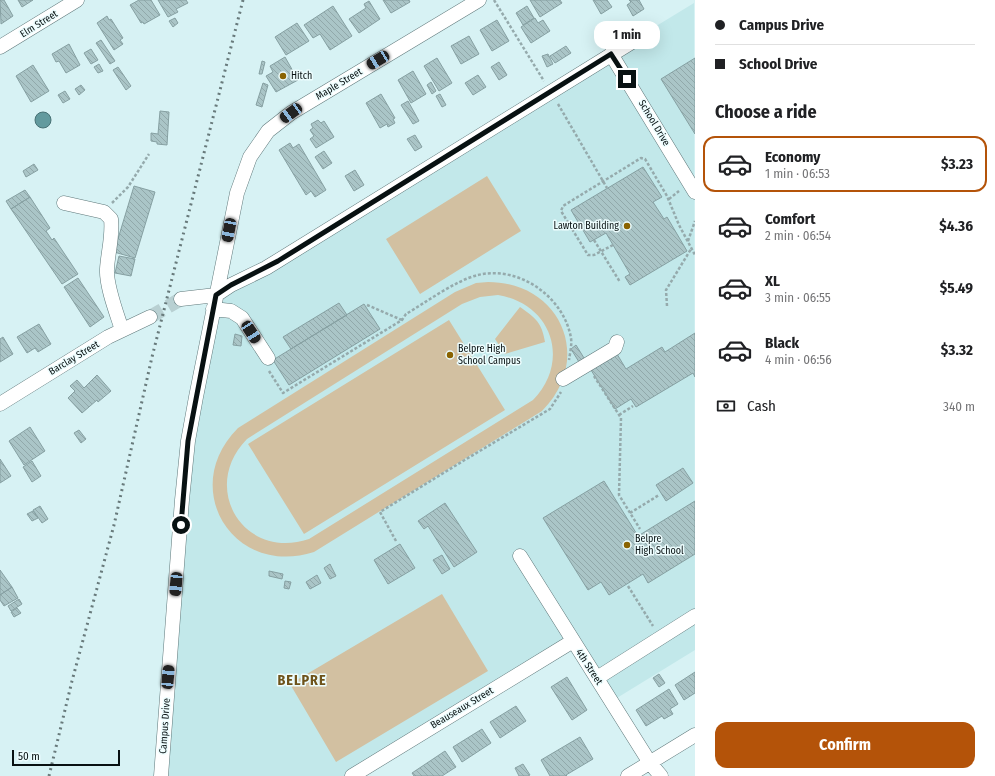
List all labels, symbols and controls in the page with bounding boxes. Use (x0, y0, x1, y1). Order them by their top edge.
street label: Elm Street (18, 7, 61, 40)
text: Campus Drive (739, 16, 824, 34)
callout: 1 min (594, 21, 660, 49)
text: 1 min (613, 27, 641, 42)
car (365, 49, 391, 71)
text: School Drive (739, 55, 817, 73)
street label: Maple Street (314, 65, 365, 102)
place label: Hitch (291, 70, 312, 82)
route end (618, 70, 636, 88)
marker: Hitch (278, 71, 288, 81)
street label: School Drive (636, 98, 672, 148)
car (278, 101, 304, 125)
text: Choose a ride (715, 101, 817, 123)
icon: car (717, 146, 753, 182)
text: Economy (765, 148, 820, 166)
text: $3.23 (941, 155, 973, 173)
text: 1 min · 06:53 (765, 166, 830, 181)
icon: car (717, 208, 753, 244)
text: Comfort (765, 210, 816, 228)
car (221, 217, 237, 243)
text: $4.36 (939, 217, 973, 235)
place label: Lawton Building (554, 220, 619, 232)
marker: Lawton Building (622, 221, 632, 231)
text: 2 min · 06:54 (765, 228, 831, 243)
icon: car (717, 270, 753, 306)
text: XL (765, 272, 780, 290)
text: $5.49 (940, 279, 973, 297)
text: 3 min · 06:55 (765, 290, 831, 305)
car (239, 319, 263, 345)
icon: car (717, 332, 753, 368)
text: Black (765, 334, 799, 352)
street label: Barclay Street (47, 338, 102, 378)
text: $3.32 (941, 341, 973, 359)
place label: Belpre High School Campus (458, 343, 520, 367)
marker: Belpre High School Campus (445, 350, 455, 360)
text: 4 min · 06:56 (765, 352, 832, 367)
icon: cash (715, 395, 737, 417)
text: Cash (747, 397, 776, 415)
text: 340 m (943, 399, 975, 414)
route start (172, 516, 190, 534)
place label: Belpre High School (635, 533, 684, 557)
marker: Belpre High School (622, 540, 632, 550)
car (169, 572, 183, 596)
street label: 4th Street (573, 647, 605, 688)
car (161, 665, 175, 689)
district label: BELPRE (277, 672, 327, 689)
street label: Beauseaux Street (428, 684, 496, 731)
street label: Campus Drive (157, 698, 173, 754)
button: Confirm (715, 722, 975, 768)
scale bar (12, 748, 120, 767)
text: 50 m (18, 750, 40, 763)

